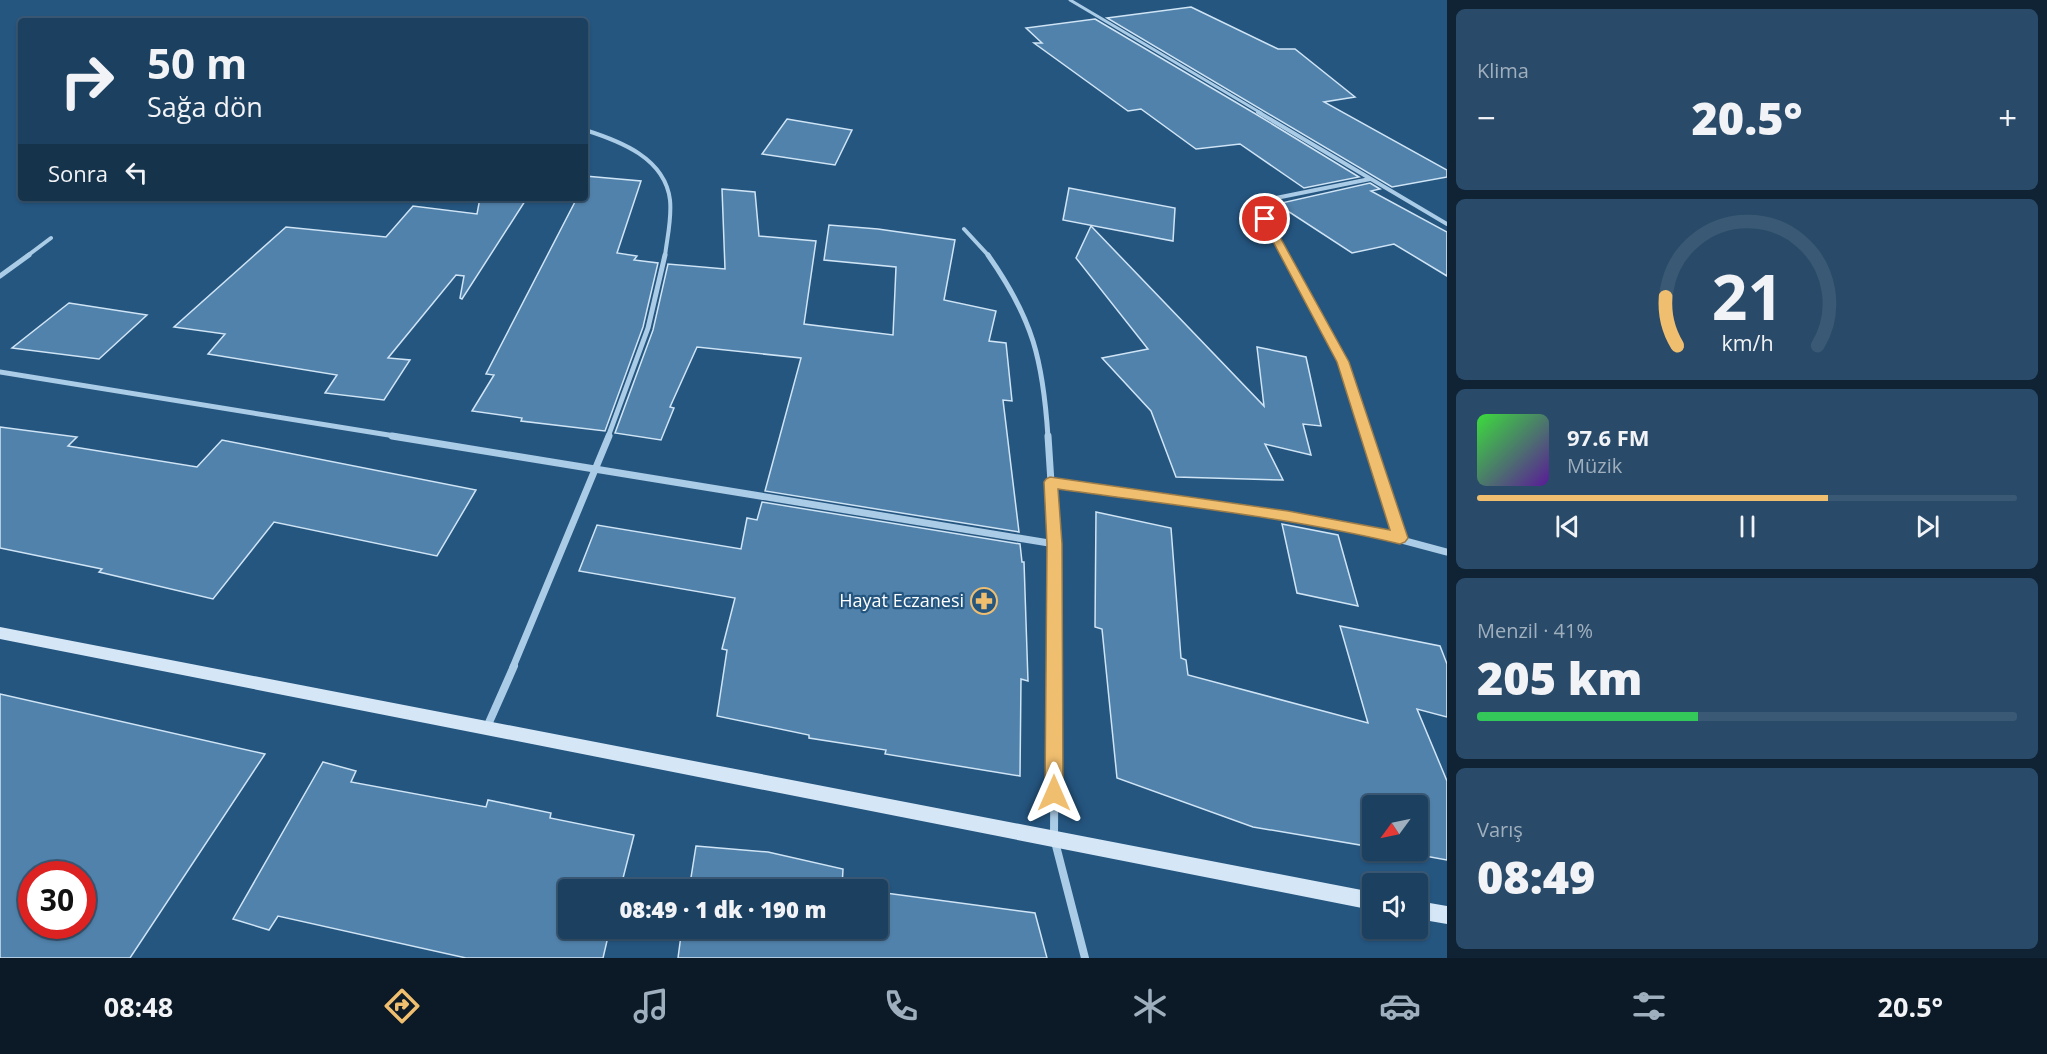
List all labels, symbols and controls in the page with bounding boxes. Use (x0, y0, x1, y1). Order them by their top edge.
text: 50 m (147, 34, 247, 91)
icon: right (48, 42, 126, 120)
text: Klima (1477, 57, 1529, 84)
text: 20.5° (1691, 87, 1803, 148)
text: Sağa dön (147, 88, 263, 125)
text: − (1477, 95, 1496, 140)
text: + (1998, 95, 2017, 140)
icon: left (120, 156, 153, 189)
text: Sonra (48, 158, 108, 188)
pin (1239, 193, 1290, 244)
icon: arrive (1248, 202, 1281, 235)
text: 21 (1711, 253, 1783, 338)
text: km/h (1721, 329, 1773, 358)
text: 97.6 FM (1567, 422, 1650, 452)
text: Müzik (1567, 452, 1622, 479)
icon: previous (1551, 510, 1584, 543)
icon: pause (1731, 510, 1764, 543)
icon: next (1911, 510, 1944, 543)
pharmacy icon: Hayat Eczanesi (969, 586, 999, 616)
place label: Hayat Eczanesi (839, 588, 964, 612)
text: Menzil · 41% (1477, 617, 1593, 644)
text: 205 km (1477, 647, 1642, 708)
position arrow (1022, 761, 1086, 825)
north arrow (1362, 795, 1428, 861)
map controls (1362, 795, 1428, 939)
text: Varış (1477, 816, 1523, 843)
text: 08:49 (1477, 846, 1595, 907)
speed limit sign: 30 (18, 861, 96, 939)
button: sound (1362, 873, 1428, 939)
text: 08:49 · 1 dk · 190 m (619, 894, 827, 924)
icon: directions (381, 985, 423, 1027)
icon: music (630, 985, 672, 1027)
icon: phone (880, 985, 922, 1027)
icon: climate (1129, 985, 1171, 1027)
icon: car (1379, 985, 1421, 1027)
icon: filters (1628, 985, 1670, 1027)
text: 08:48 (104, 988, 173, 1025)
text: 20.5° (1878, 988, 1943, 1025)

